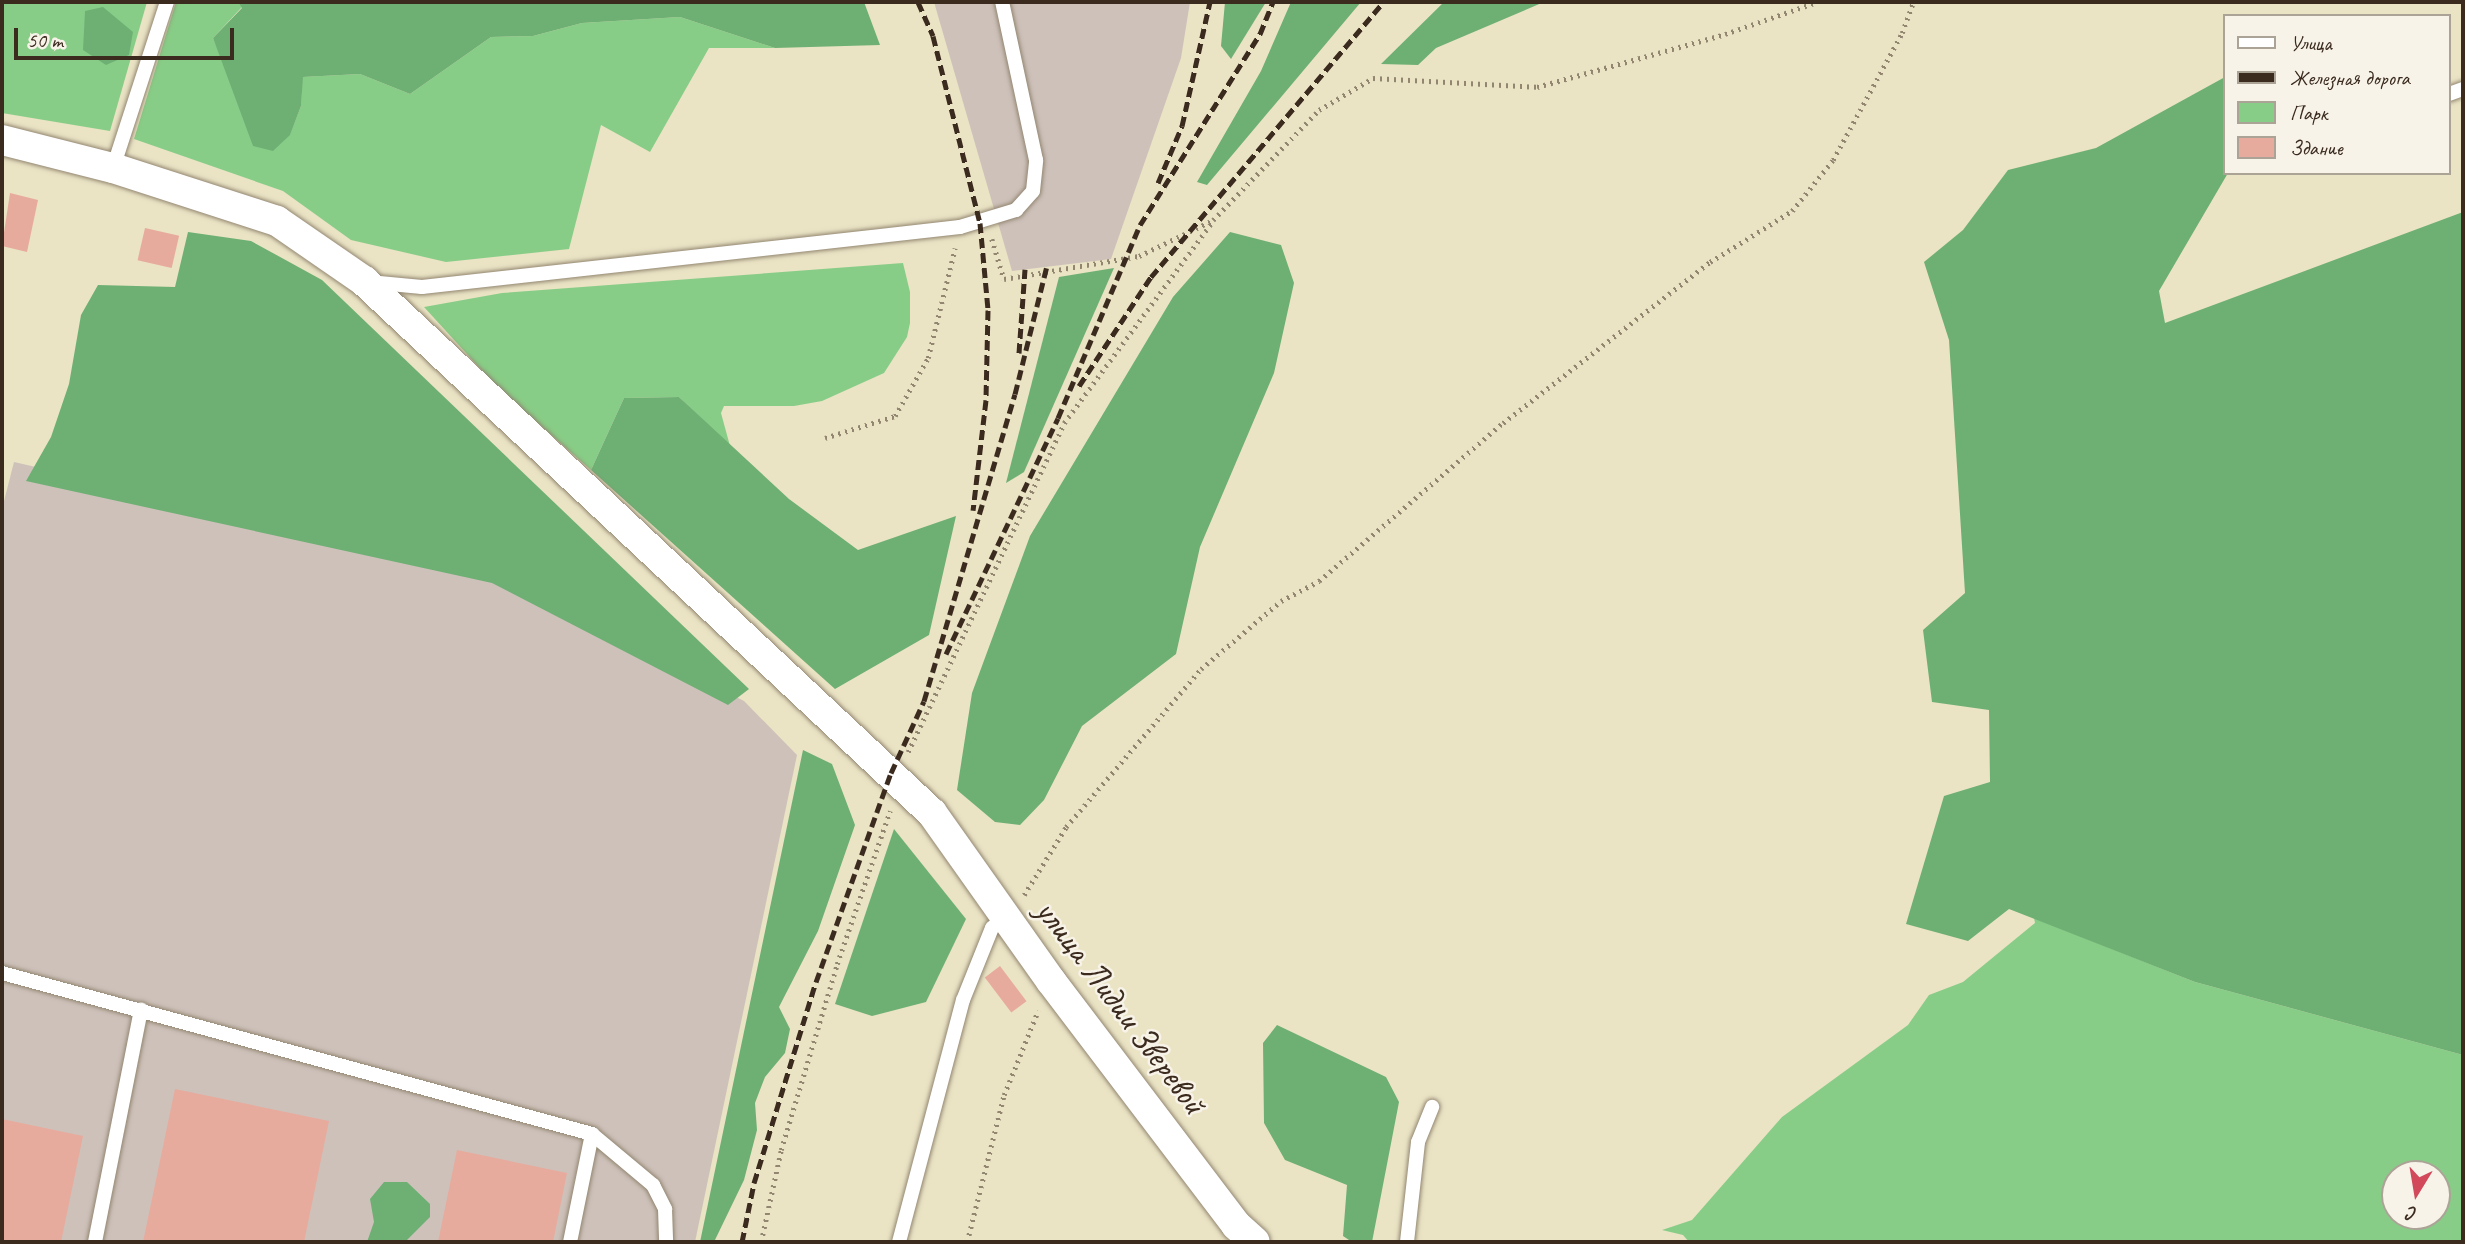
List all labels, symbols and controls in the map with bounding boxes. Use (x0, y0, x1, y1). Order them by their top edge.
scale bar (18, 14, 238, 58)
legend (2224, 14, 2451, 175)
text: 50 m (27, 27, 63, 53)
text: Улица (2290, 30, 2332, 56)
text: Железная дорога (2290, 65, 2410, 91)
text: Парк (2290, 100, 2327, 126)
text: Здание (2290, 135, 2343, 161)
street label: улица Лидии Зверевой (1026, 890, 1216, 1124)
north arrow (2381, 1160, 2451, 1230)
text: С (2405, 1201, 2419, 1226)

